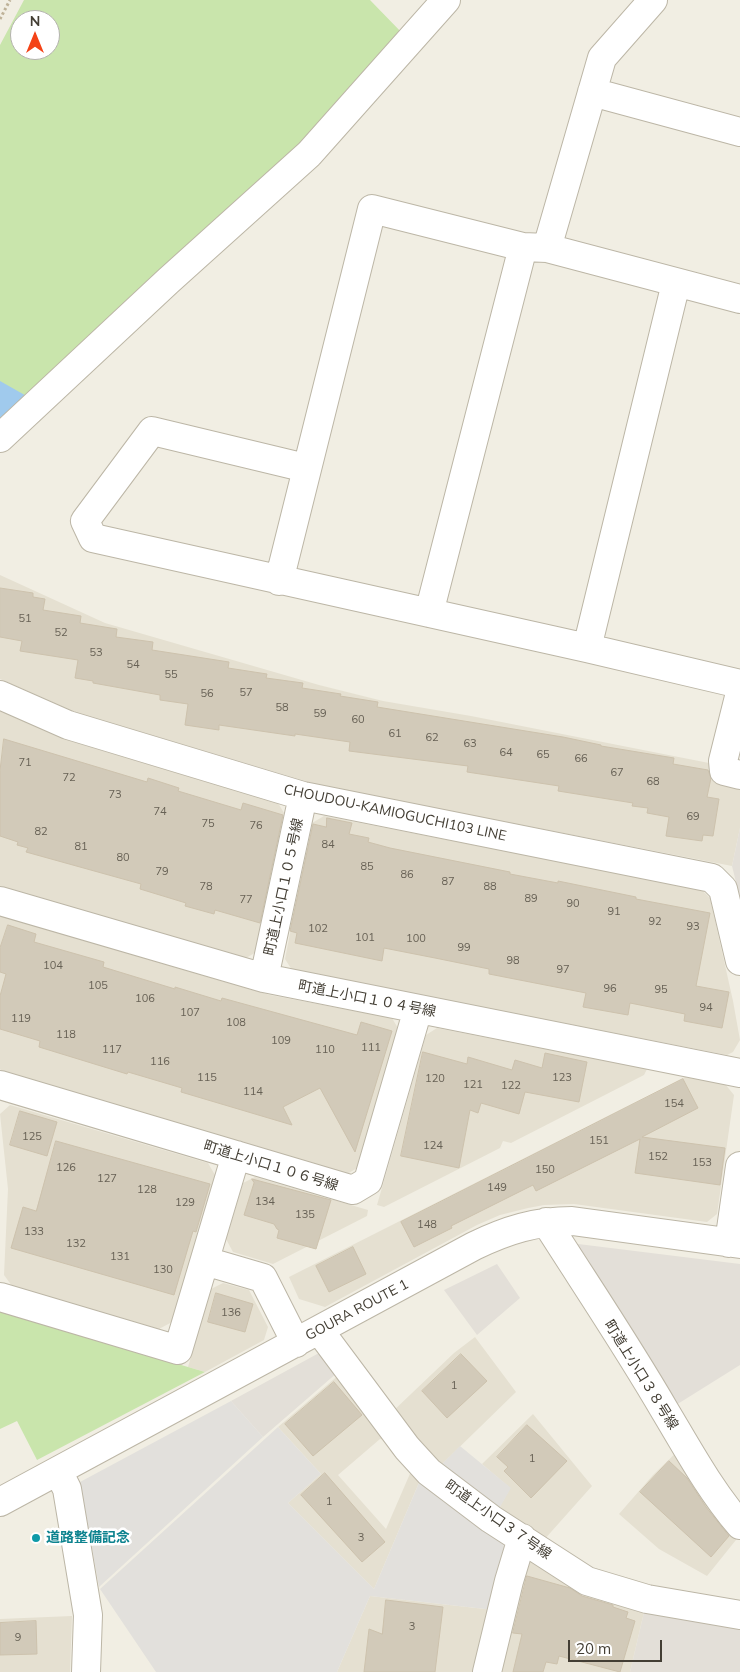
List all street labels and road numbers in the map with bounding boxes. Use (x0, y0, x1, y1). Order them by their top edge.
street label: CHOUDOU-KAMIOGUCHI103 LINE (282, 781, 508, 845)
street label: 町道上小口１０５号線 (261, 817, 307, 957)
street label: 町道上小口１０４号線 (297, 977, 437, 1021)
street label: 町道上小口１０６号線 (202, 1138, 340, 1194)
street label: GOURA ROUTE 1 (303, 1276, 411, 1344)
street label: 町道上小口３８号線 (600, 1317, 682, 1433)
street label: 町道上小口３７号線 (442, 1477, 554, 1563)

